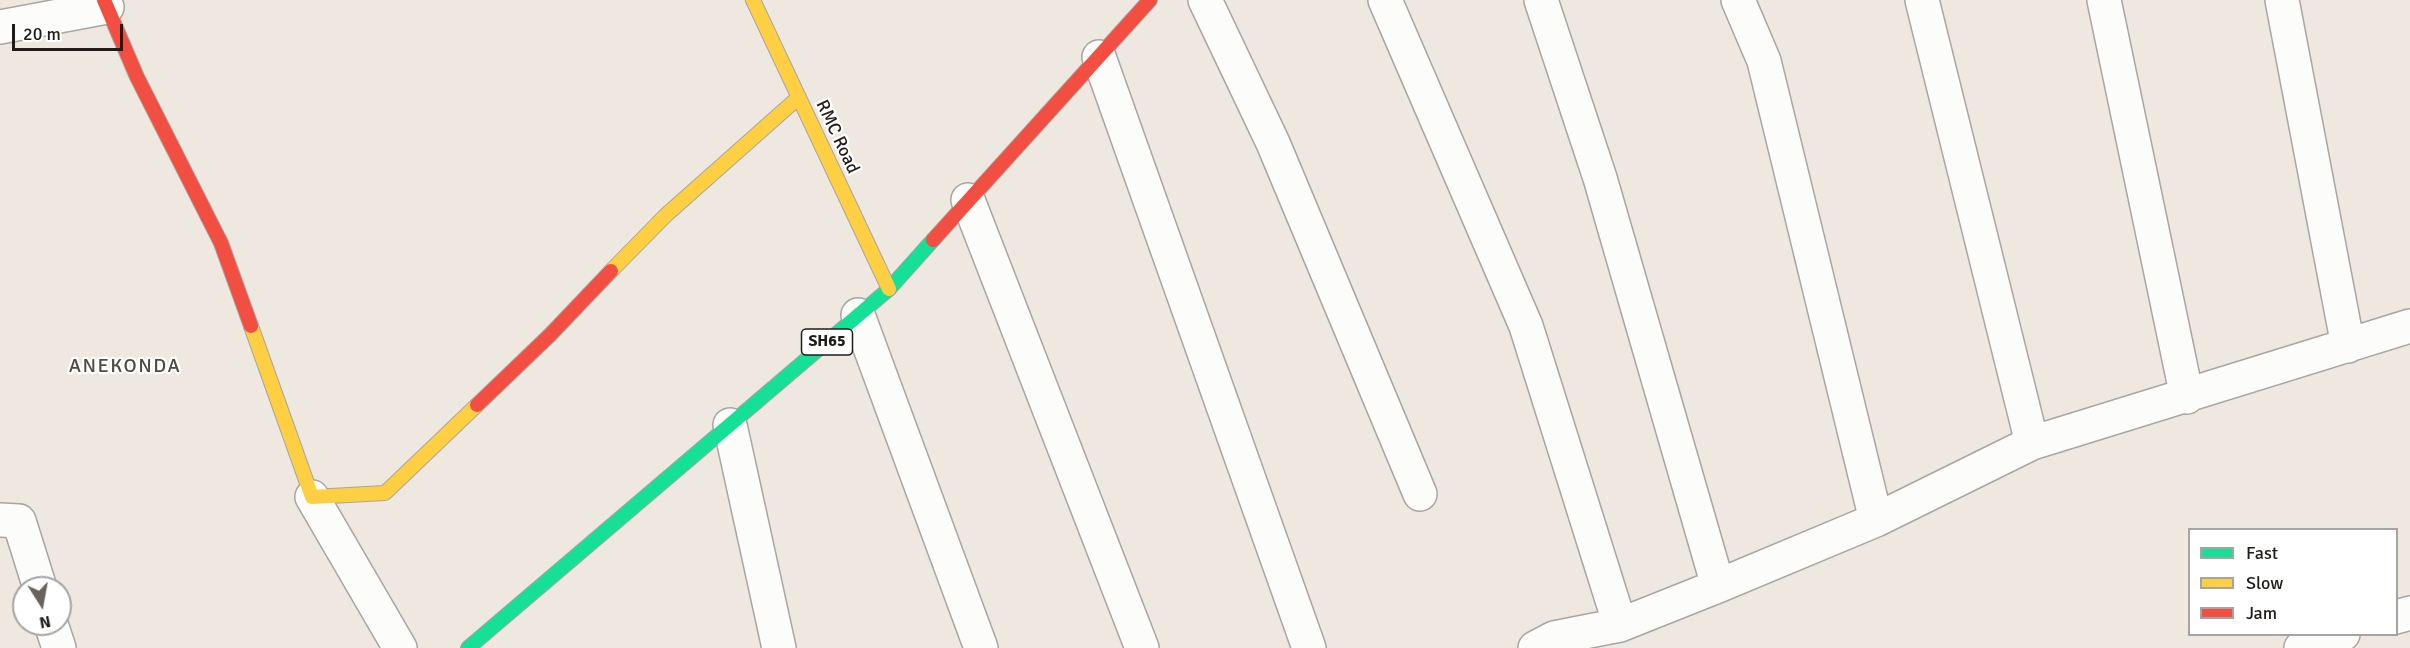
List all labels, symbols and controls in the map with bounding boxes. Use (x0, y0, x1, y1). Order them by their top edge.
scale bar (15, 12, 126, 50)
text: 20 m (23, 23, 61, 45)
street label: RMC Road (811, 97, 863, 177)
road number: SH65 (802, 329, 852, 355)
district label: ANEKONDA (69, 355, 181, 379)
legend (2188, 528, 2398, 636)
text: Fast (2246, 542, 2278, 564)
text: Slow (2246, 572, 2283, 594)
north arrow (12, 576, 72, 636)
text: Jam (2246, 602, 2277, 624)
text: N (38, 611, 52, 633)

